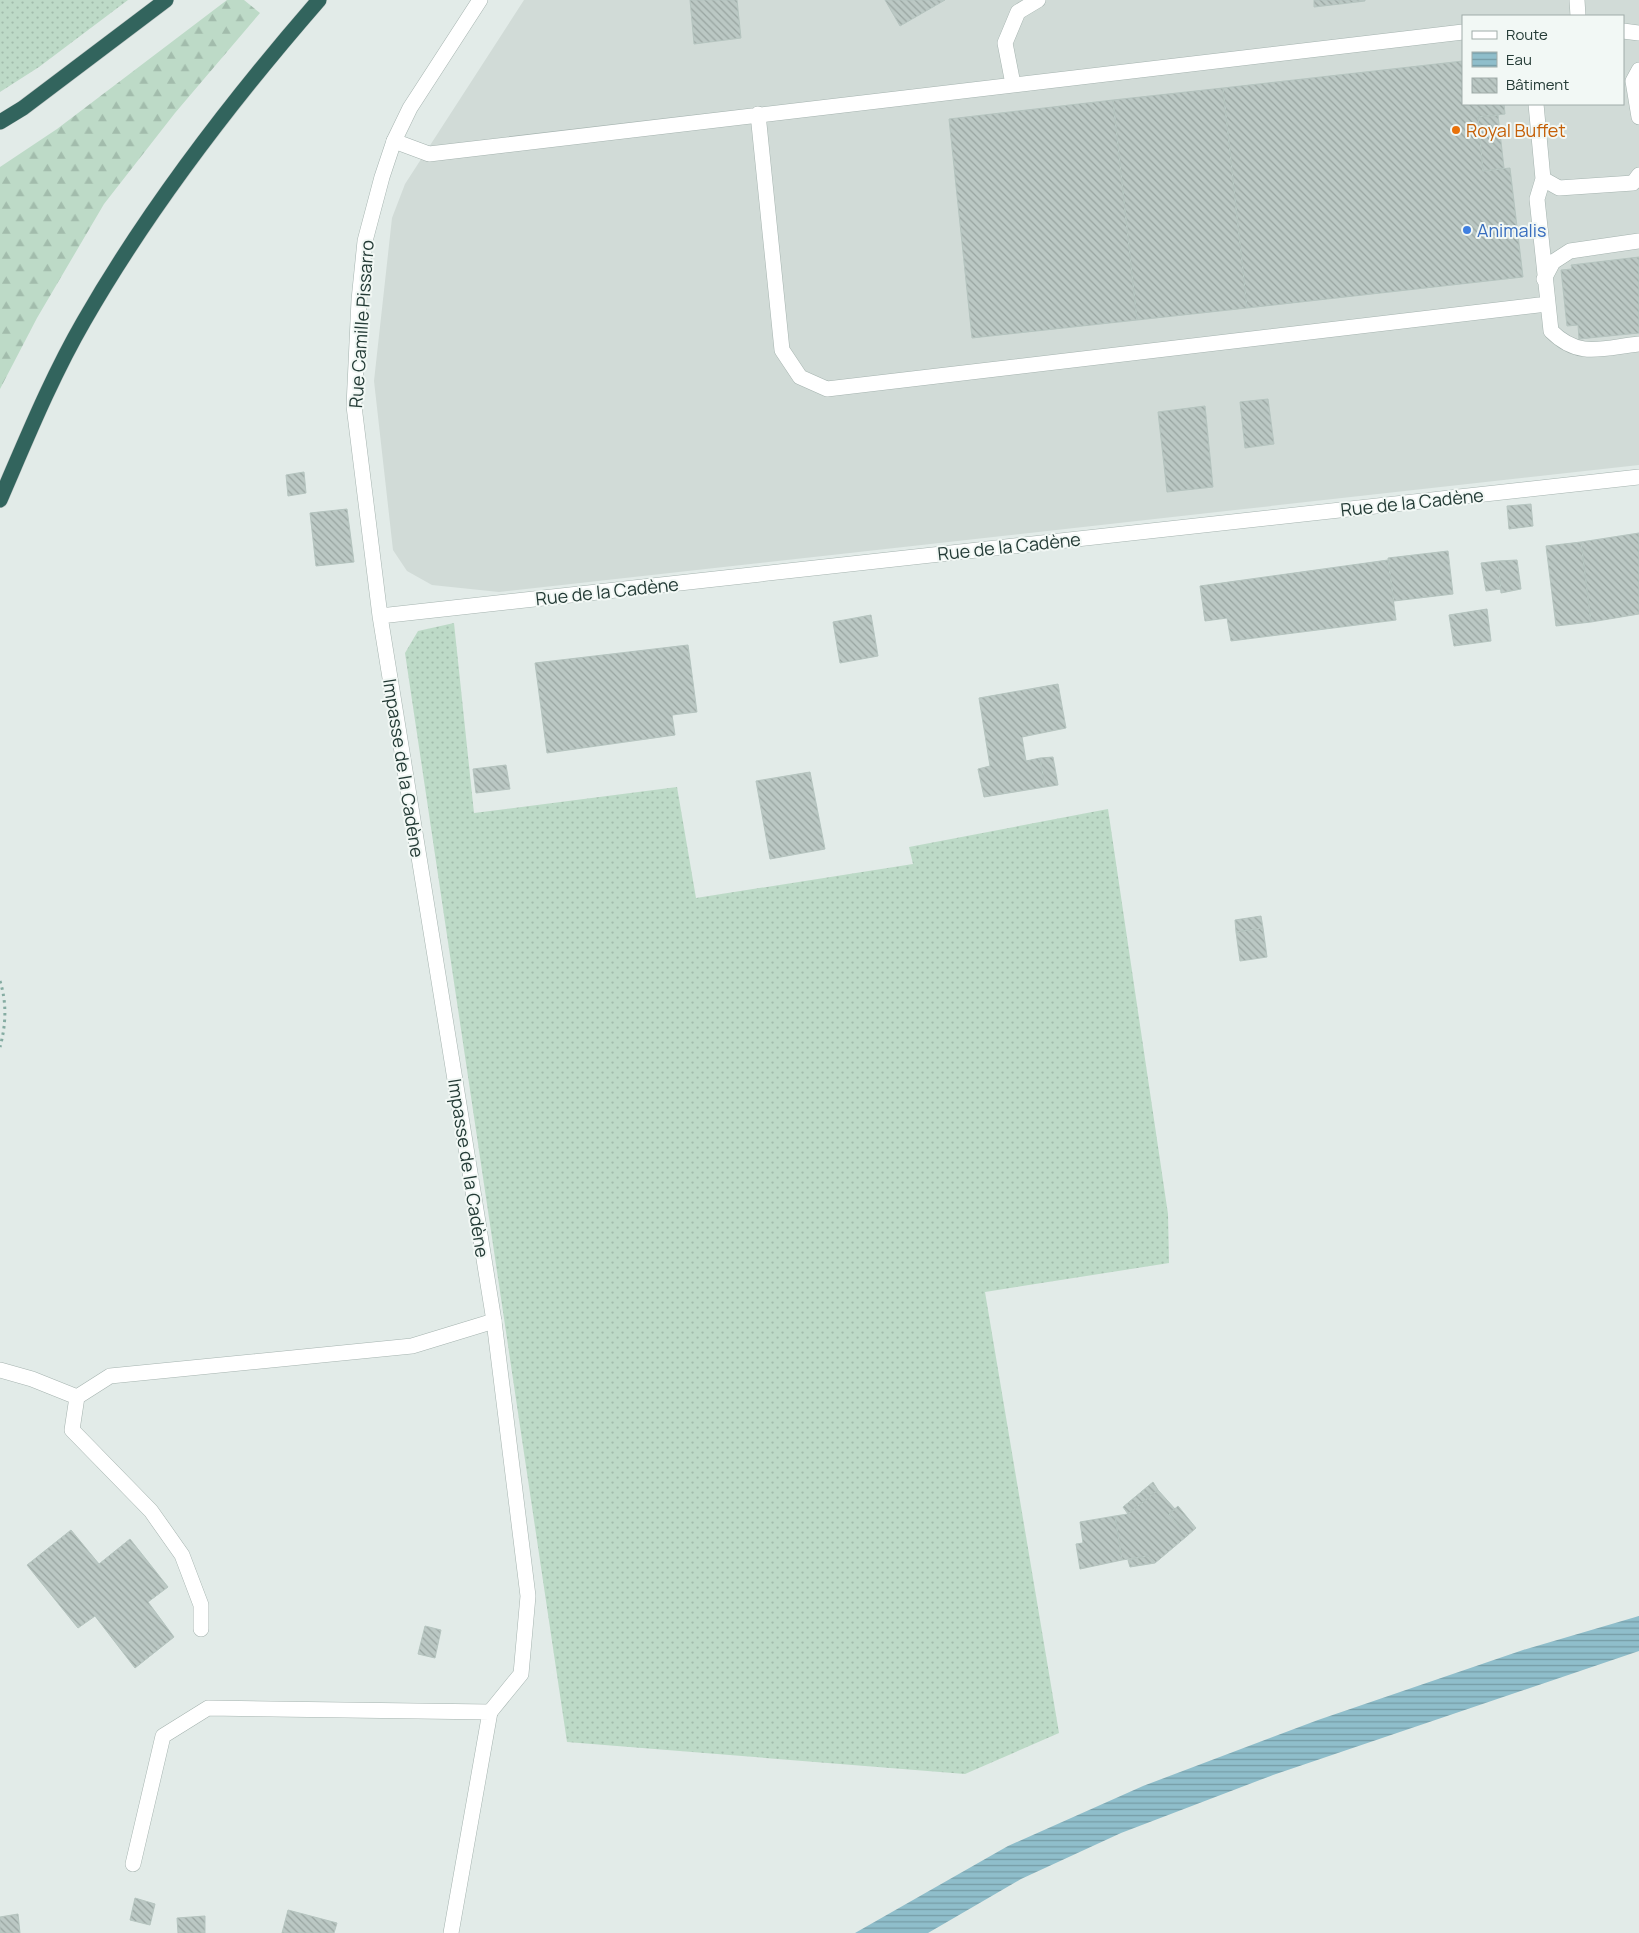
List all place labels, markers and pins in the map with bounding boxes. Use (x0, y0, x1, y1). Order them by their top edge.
place label: Royal Buffet (1466, 118, 1566, 142)
marker: Royal Buffet (1450, 124, 1462, 136)
place label: Animalis (1477, 218, 1546, 242)
marker: Animalis (1461, 224, 1473, 236)

